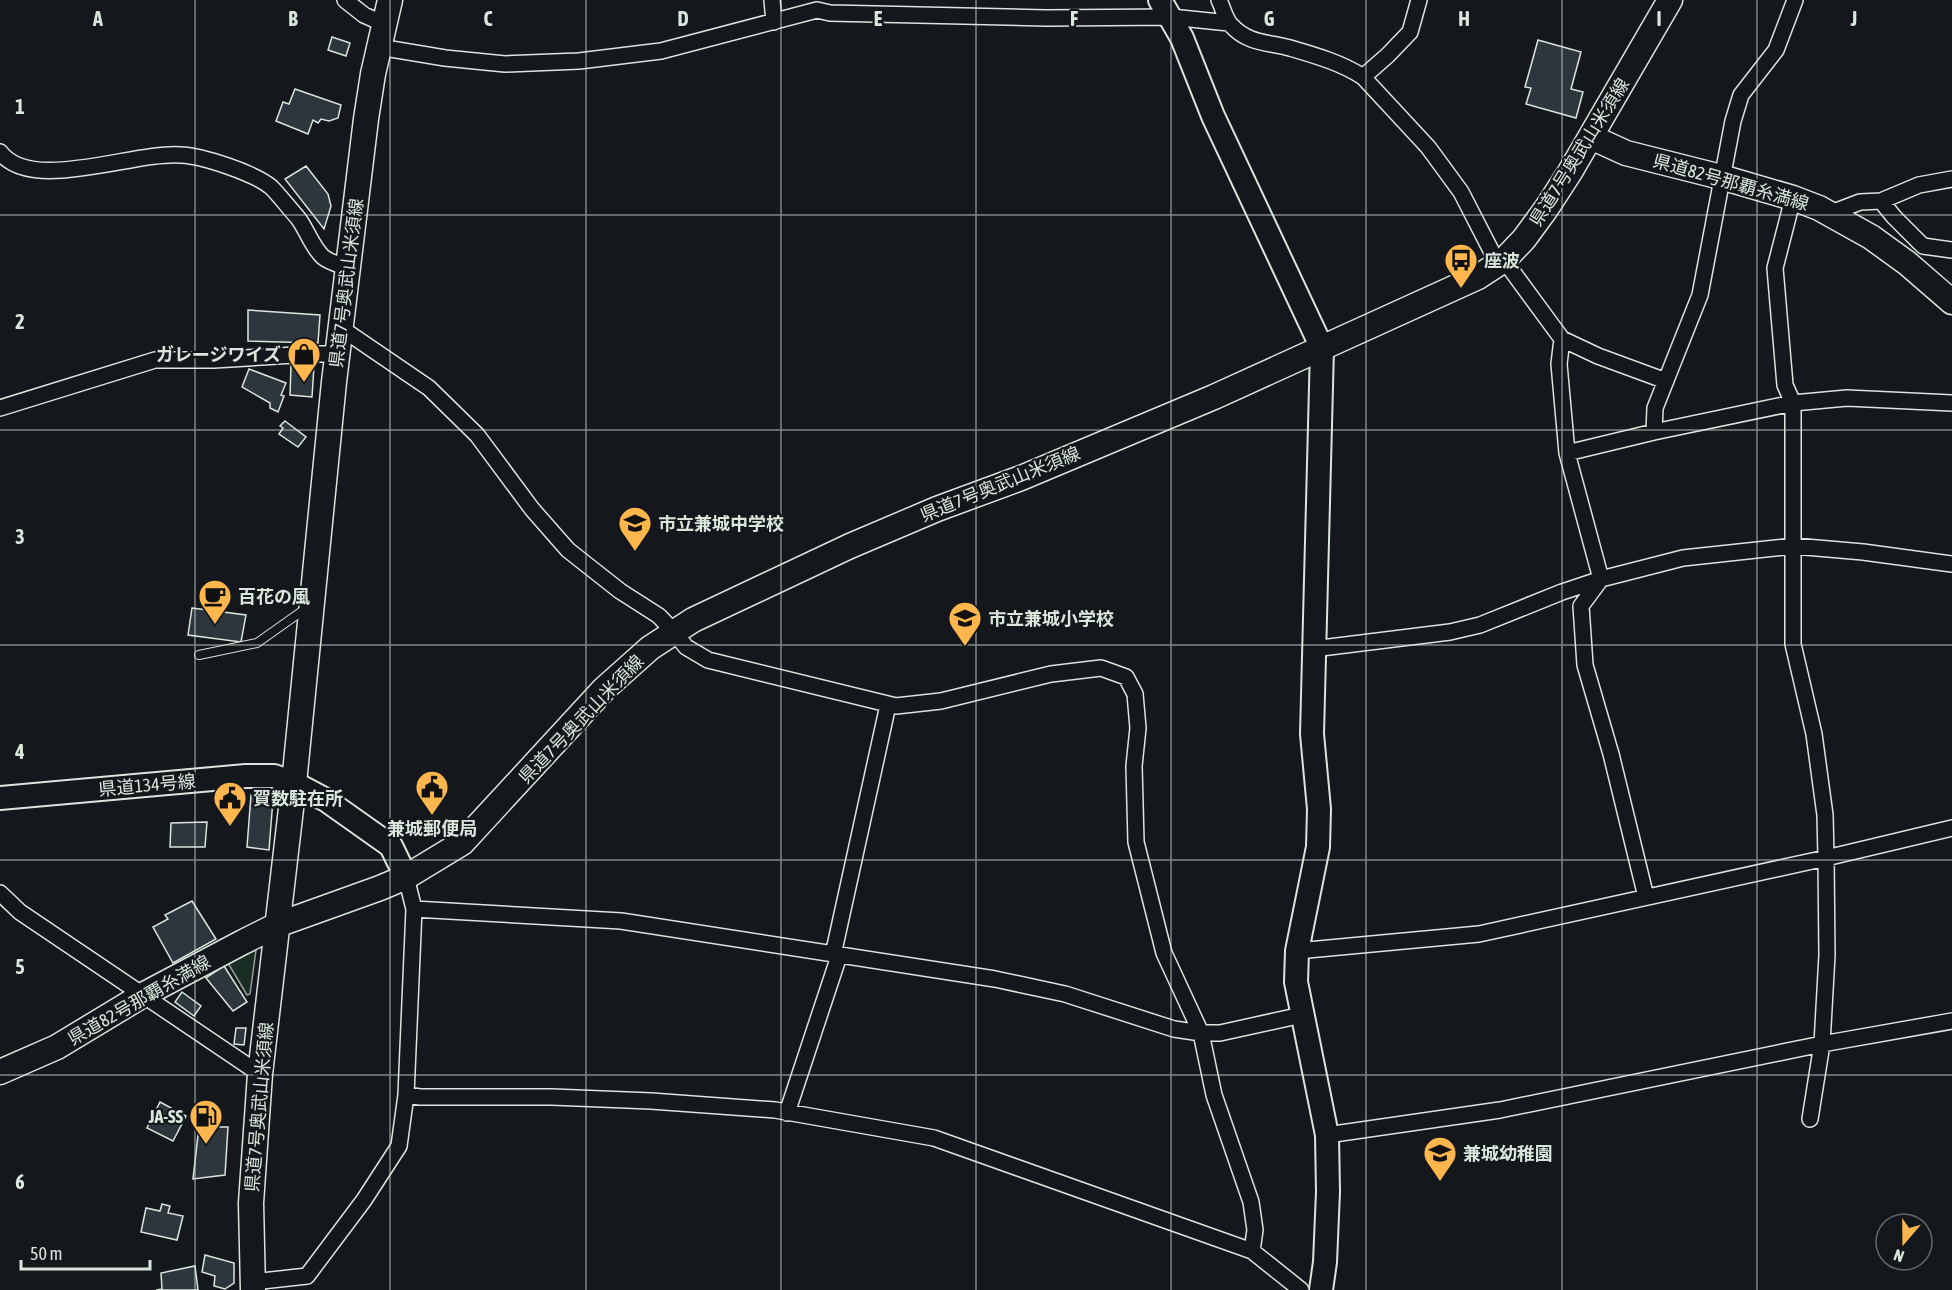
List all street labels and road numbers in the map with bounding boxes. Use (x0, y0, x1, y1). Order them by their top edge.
street label: 県道7号奥武山米須線 (1525, 74, 1633, 230)
street label: 県道82号那覇糸満線 (1651, 150, 1811, 214)
street label: 県道7号奥武山米須線 (325, 197, 367, 369)
street label: 県道7号奥武山米須線 (917, 442, 1083, 526)
street label: 県道7号奥武山米須線 (514, 650, 648, 788)
street label: 県道134号線 (98, 770, 196, 800)
street label: 県道82号那覇糸満線 (64, 951, 214, 1049)
street label: 県道7号奥武山米須線 (241, 1021, 277, 1193)

